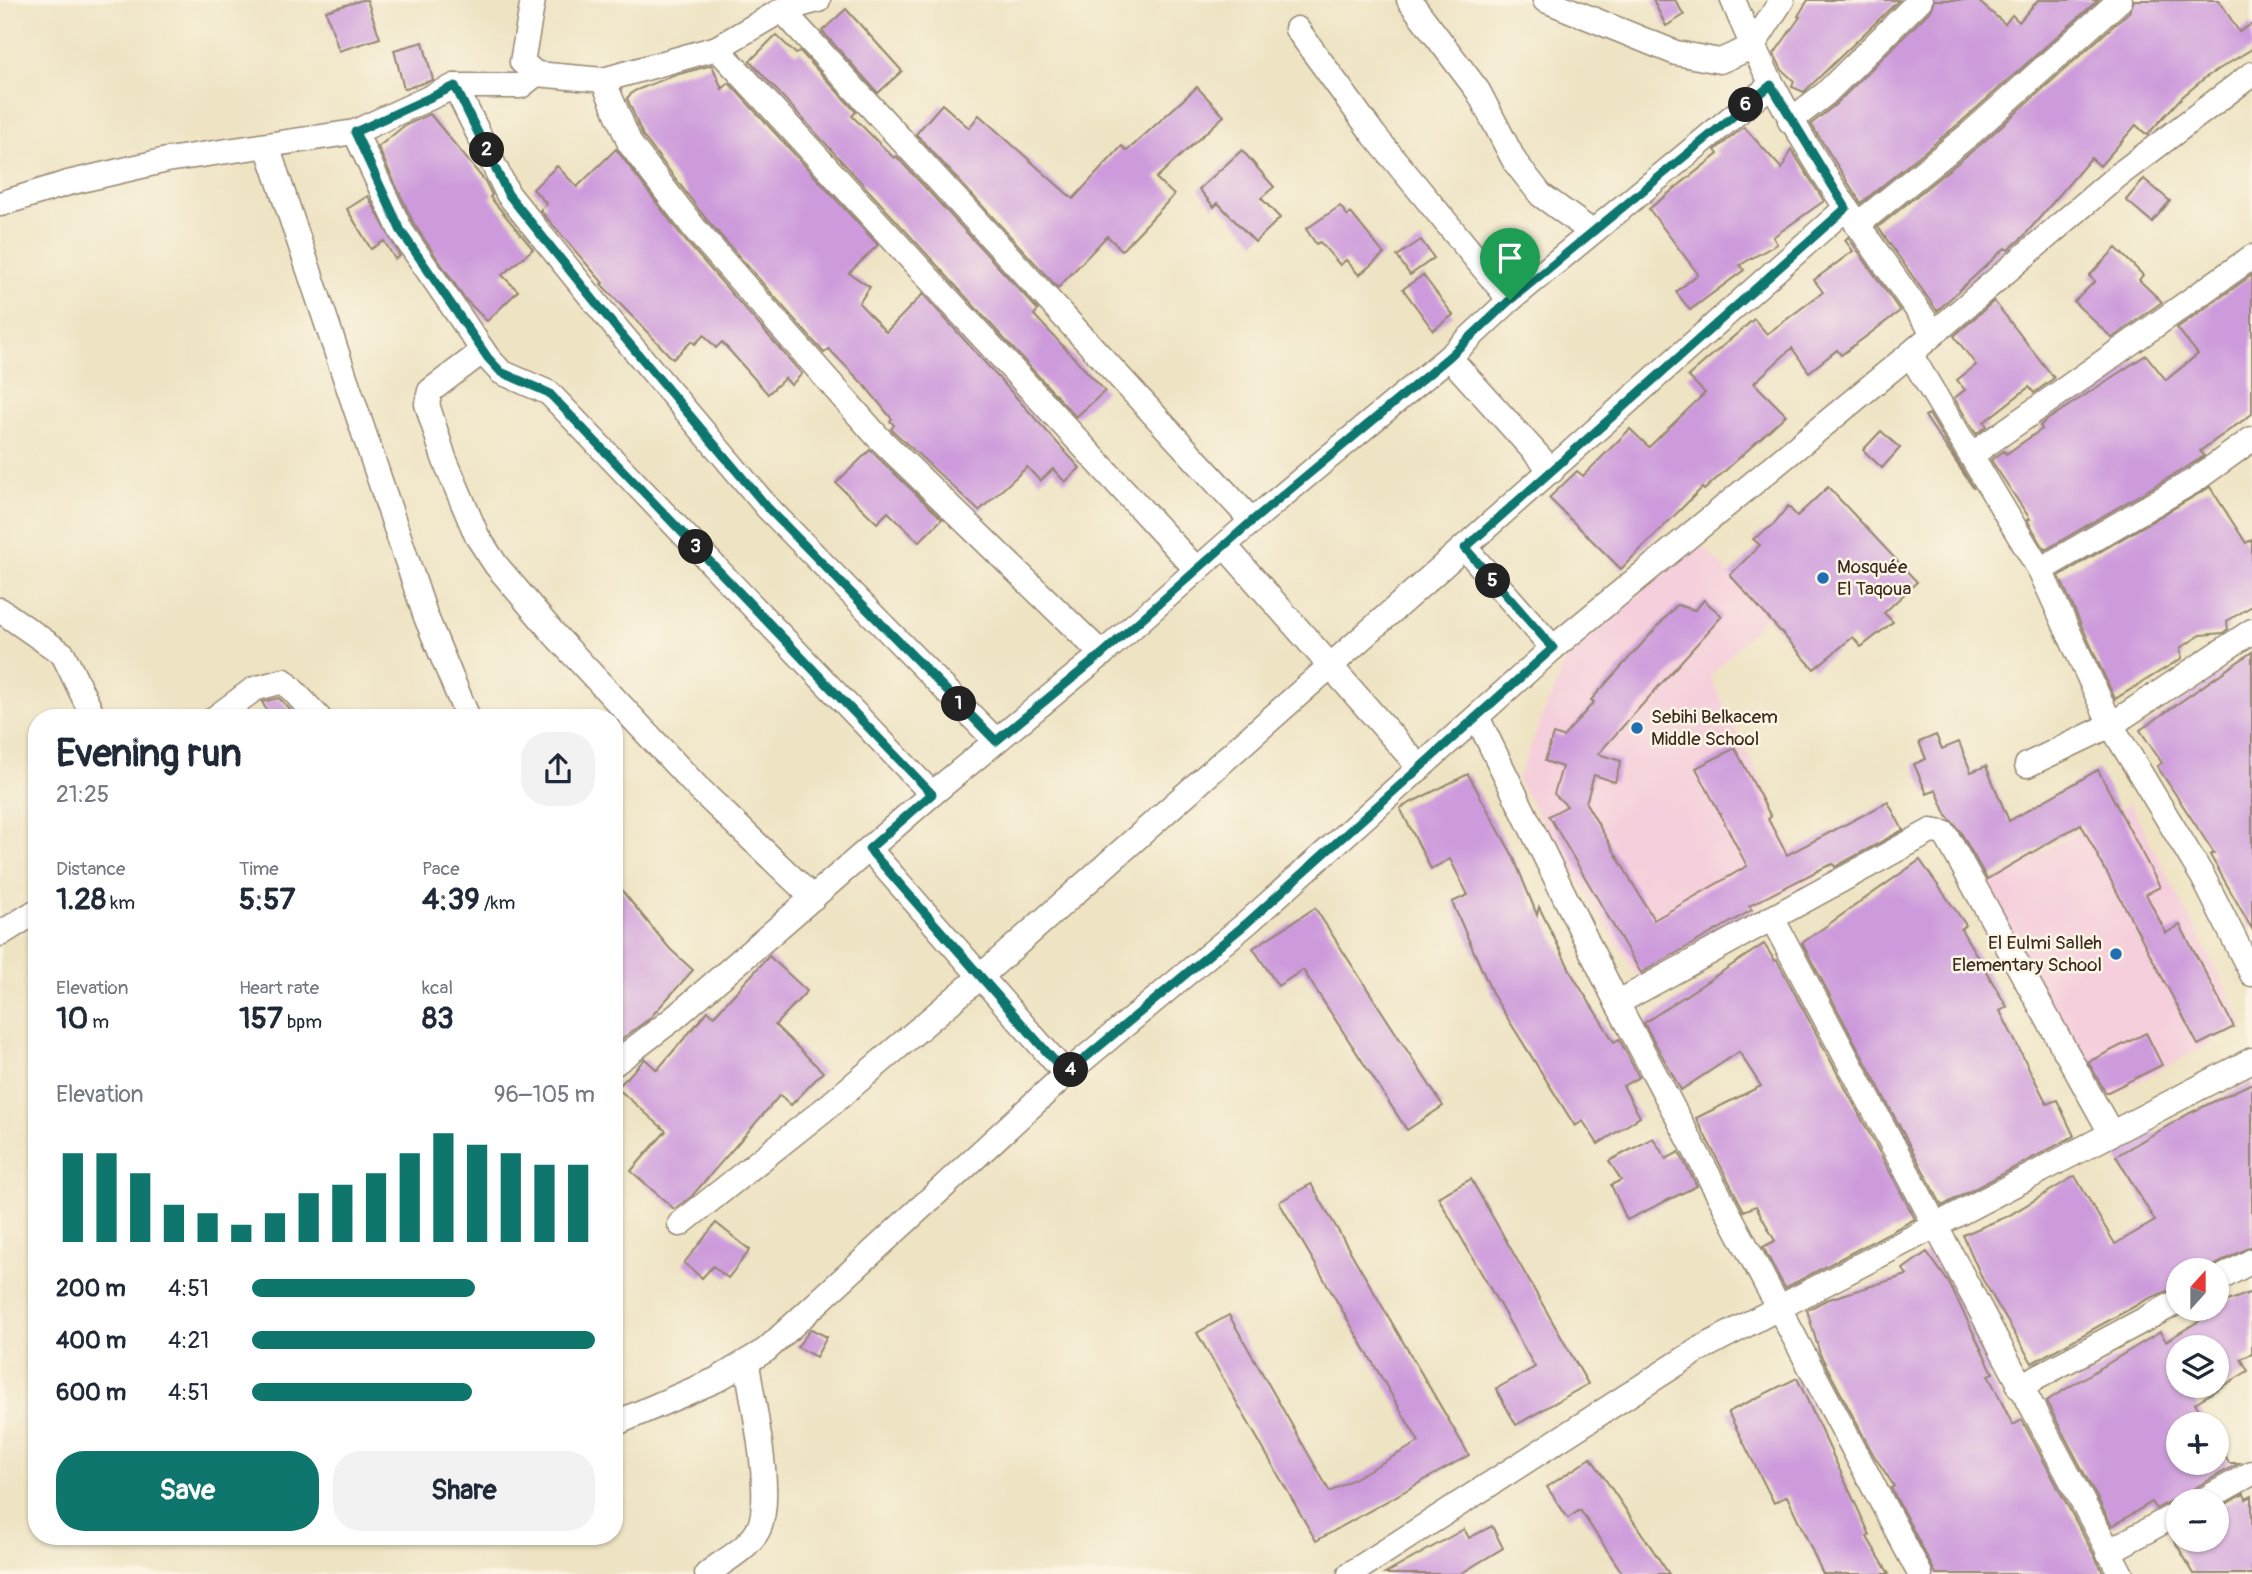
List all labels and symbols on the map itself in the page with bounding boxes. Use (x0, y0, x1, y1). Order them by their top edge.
pin: 6 (1728, 88, 1764, 122)
pin: 2 (470, 132, 504, 168)
pin (1480, 228, 1540, 300)
pin: 3 (678, 530, 714, 564)
place label: Mosquée El Taqoua (1837, 555, 1911, 601)
pin: 5 (1476, 564, 1510, 598)
marker: Mosquée El Taqoua (1815, 570, 1831, 586)
pin: 1 (942, 686, 976, 722)
place label: Sebihi Belkacem Middle School (1651, 705, 1778, 751)
marker: Sebihi Belkacem Middle School (1629, 720, 1645, 736)
place label: El Eulmi Salleh Elementary School (1952, 931, 2102, 977)
marker: El Eulmi Salleh Elementary School (2108, 946, 2124, 962)
pin: 4 (1054, 1052, 1088, 1088)
north arrow (2166, 1258, 2230, 1321)

